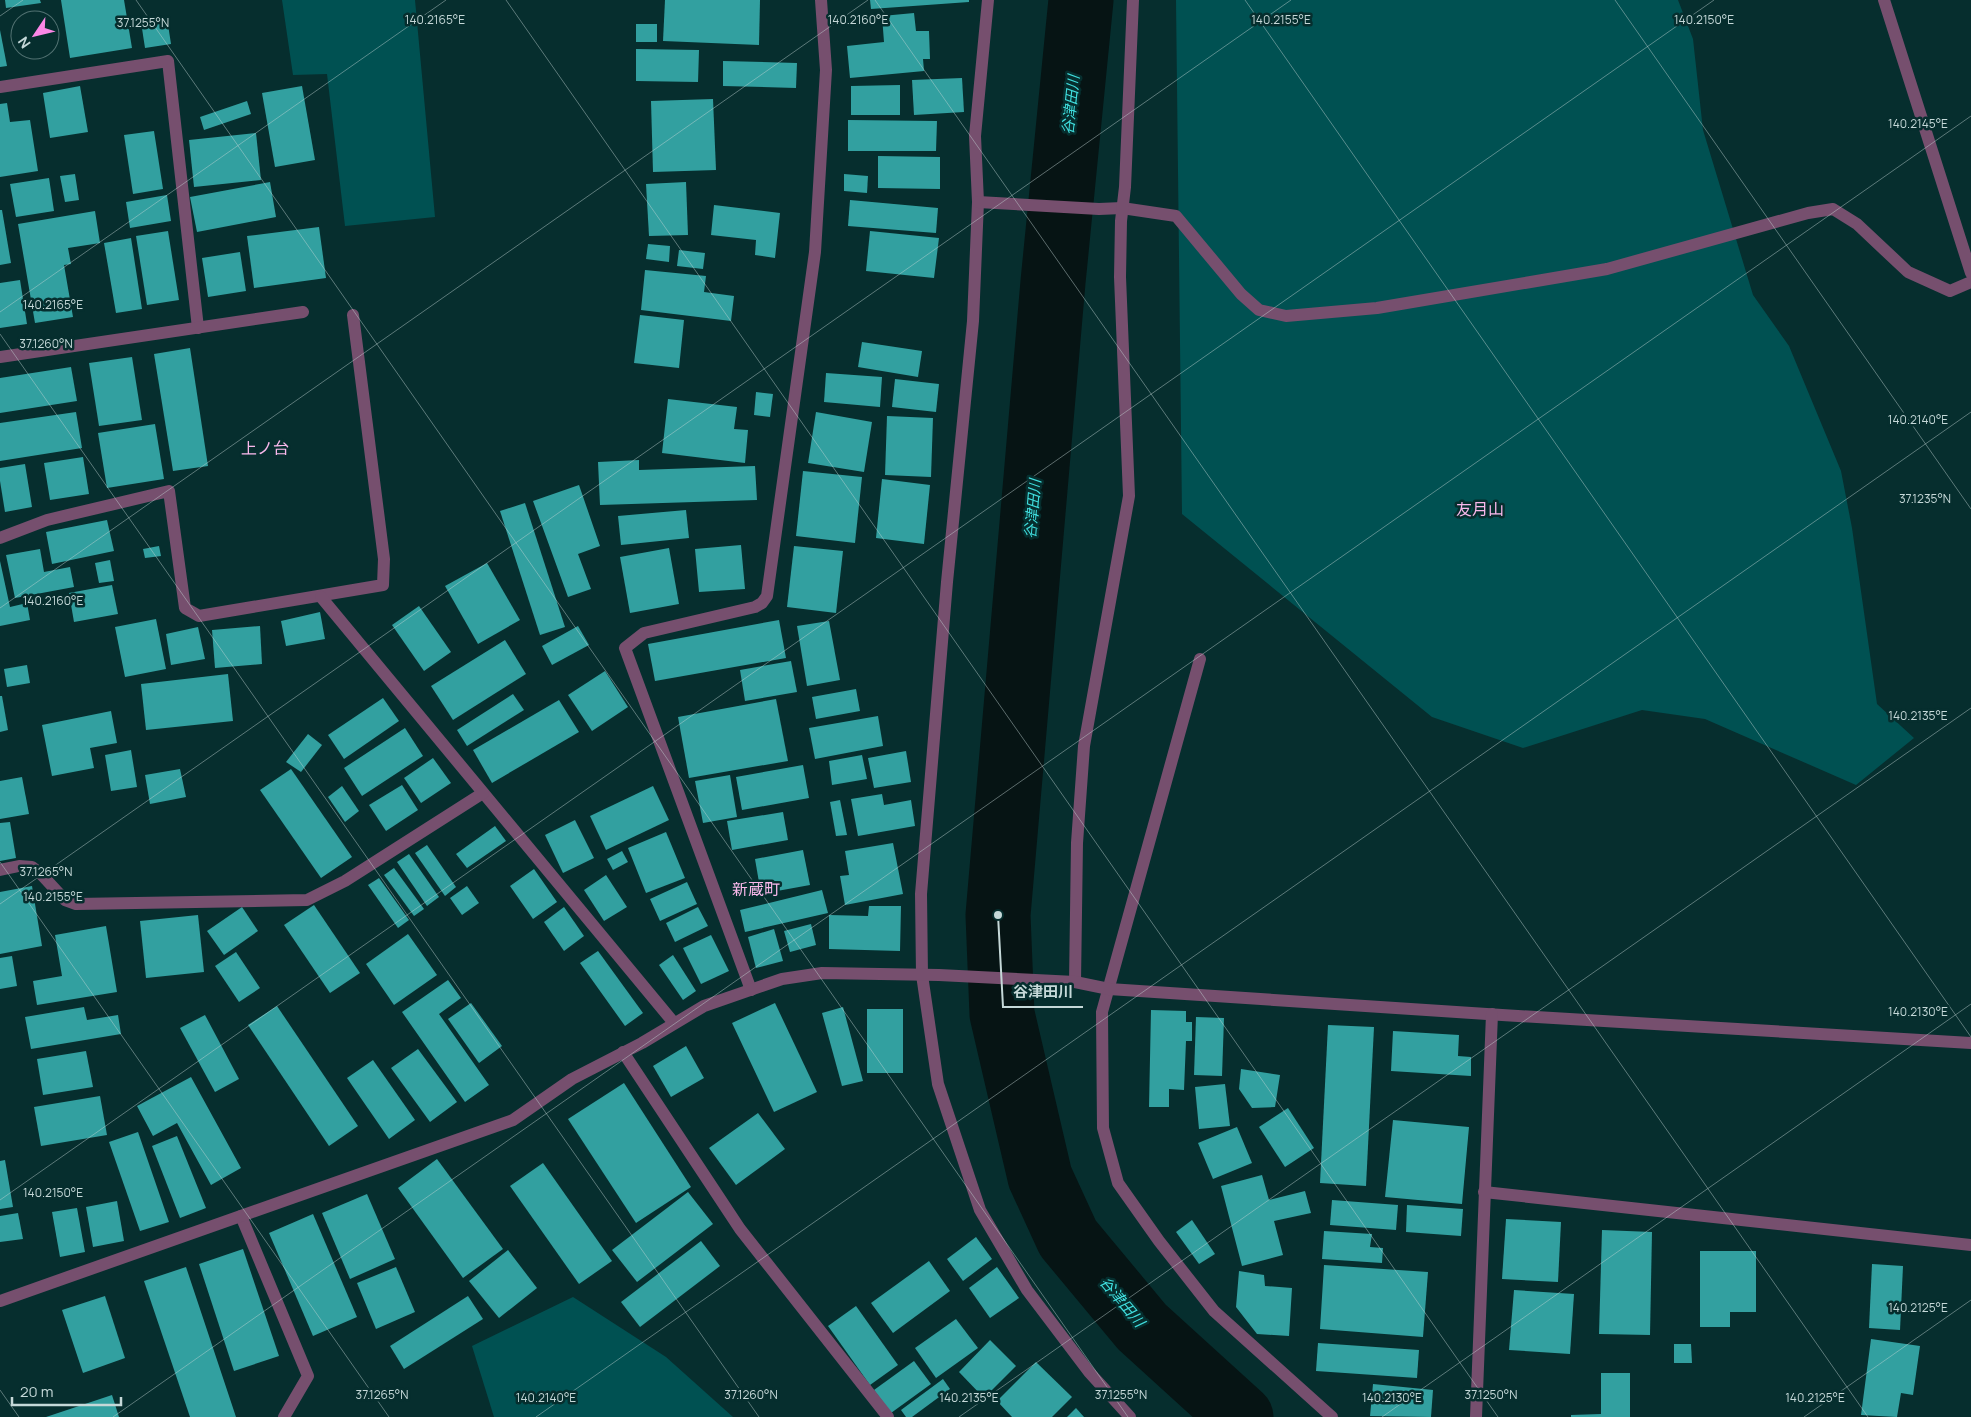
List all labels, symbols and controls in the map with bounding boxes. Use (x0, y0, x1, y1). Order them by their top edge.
north arrow (10, 10, 60, 60)
text: 140.2165°E (405, 11, 465, 28)
text: 140.2160°E (828, 11, 888, 28)
text: 140.2155°E (1251, 11, 1311, 28)
text: 140.2150°E (1674, 11, 1734, 28)
text: 37.1255°N (117, 14, 169, 31)
text: N (13, 33, 35, 52)
water label: 谷津田川 (1057, 72, 1084, 136)
text: 140.2145°E (1888, 115, 1948, 132)
text: 140.2165°E (23, 296, 83, 313)
text: 37.1260°N (19, 335, 73, 352)
text: 140.2140°E (1888, 411, 1948, 428)
district label: 上ノ台 (241, 437, 289, 459)
water label: 谷津田川 (1019, 476, 1046, 540)
text: 37.1235°N (1899, 490, 1951, 507)
district label: 友月山 (1456, 498, 1504, 520)
text: 140.2160°E (23, 592, 83, 609)
text: 140.2135°E (1888, 707, 1948, 724)
text: 37.1265°N (20, 863, 72, 880)
district label: 新蔵町 (732, 878, 780, 900)
text: 140.2155°E (23, 888, 83, 905)
callout: 谷津田川 (1003, 977, 1083, 1007)
text: 谷津田川 (1013, 981, 1073, 1002)
text: 140.2130°E (1888, 1003, 1948, 1020)
text: 140.2150°E (23, 1184, 83, 1201)
water label: 谷津田川 (1095, 1272, 1151, 1333)
text: 140.2125°E (1888, 1299, 1948, 1316)
scale bar (12, 1374, 121, 1406)
text: 20 m (20, 1381, 53, 1402)
text: 37.1265°N (356, 1386, 408, 1403)
text: 37.1260°N (724, 1386, 778, 1403)
text: 37.1255°N (1095, 1386, 1147, 1403)
text: 37.1250°N (1465, 1386, 1517, 1403)
text: 140.2140°E (516, 1389, 576, 1406)
text: 140.2135°E (939, 1389, 999, 1406)
text: 140.2130°E (1362, 1389, 1422, 1406)
text: 140.2125°E (1785, 1389, 1845, 1406)

